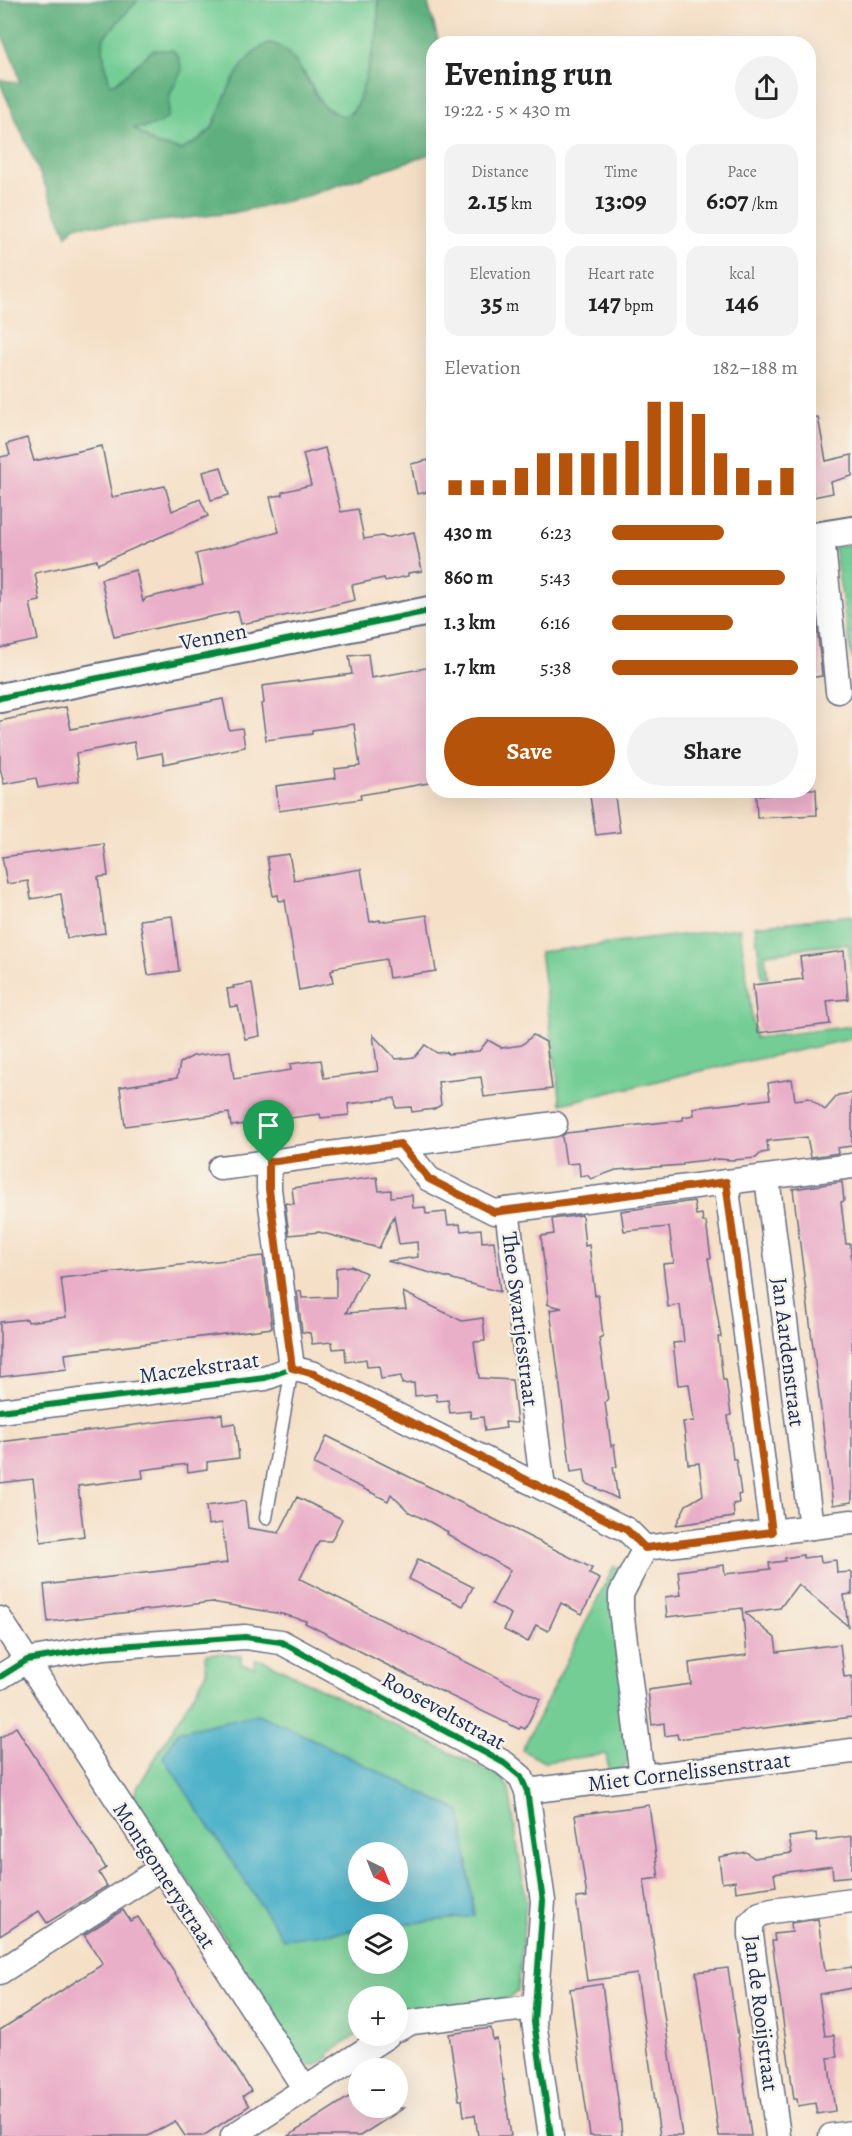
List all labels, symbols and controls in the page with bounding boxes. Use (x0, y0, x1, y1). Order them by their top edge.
text: Evening run (444, 51, 613, 96)
button: share (735, 56, 798, 119)
text: 19:22 · 5 × 430 m (444, 96, 571, 123)
text: Distance (471, 161, 529, 183)
text: Time (604, 161, 638, 183)
text: Pace (727, 161, 757, 183)
text: 2.15 (468, 183, 508, 218)
text: 13:09 (595, 183, 647, 218)
text: 6:07 (706, 183, 748, 218)
text: km (508, 193, 532, 215)
text: /km (748, 193, 778, 215)
text: Elevation (469, 263, 531, 285)
text: Heart rate (588, 263, 654, 285)
text: kcal (729, 263, 755, 285)
text: 35 (481, 285, 503, 320)
text: 147 (588, 285, 621, 320)
text: 146 (725, 285, 759, 320)
text: m (503, 295, 519, 317)
text: bpm (621, 295, 654, 317)
text: Elevation (444, 354, 521, 381)
text: 182–188 m (713, 354, 798, 381)
text: 430 m (444, 519, 492, 546)
text: 6:23 (540, 519, 572, 546)
text: 860 m (444, 564, 493, 591)
text: 5:43 (540, 564, 571, 591)
text: 1.3 km (444, 609, 496, 636)
text: 6:16 (540, 609, 570, 636)
street label: Vennen (176, 616, 249, 658)
text: 1.7 km (444, 654, 496, 681)
text: 5:38 (540, 654, 571, 681)
button: Save (444, 717, 615, 786)
button: Share (627, 717, 798, 786)
pin (243, 1100, 294, 1162)
icon: arrive (252, 1109, 285, 1142)
street label: Theo Swartjesstraat (494, 1230, 546, 1408)
street label: Jan Aardenstraat (764, 1276, 812, 1429)
street label: Maczekstraat (137, 1345, 261, 1391)
street label: Rooseveltstraat (376, 1664, 511, 1757)
street label: Miet Cornelissenstraat (586, 1745, 792, 1799)
street label: Montgomerystraat (105, 1796, 223, 1955)
north arrow (348, 1842, 408, 1902)
map controls (348, 1842, 408, 2118)
button: layers (348, 1914, 408, 1974)
street label: Jan de Rooijstraat (737, 1933, 786, 2093)
button: + (348, 1986, 408, 2046)
button: − (348, 2058, 408, 2118)

